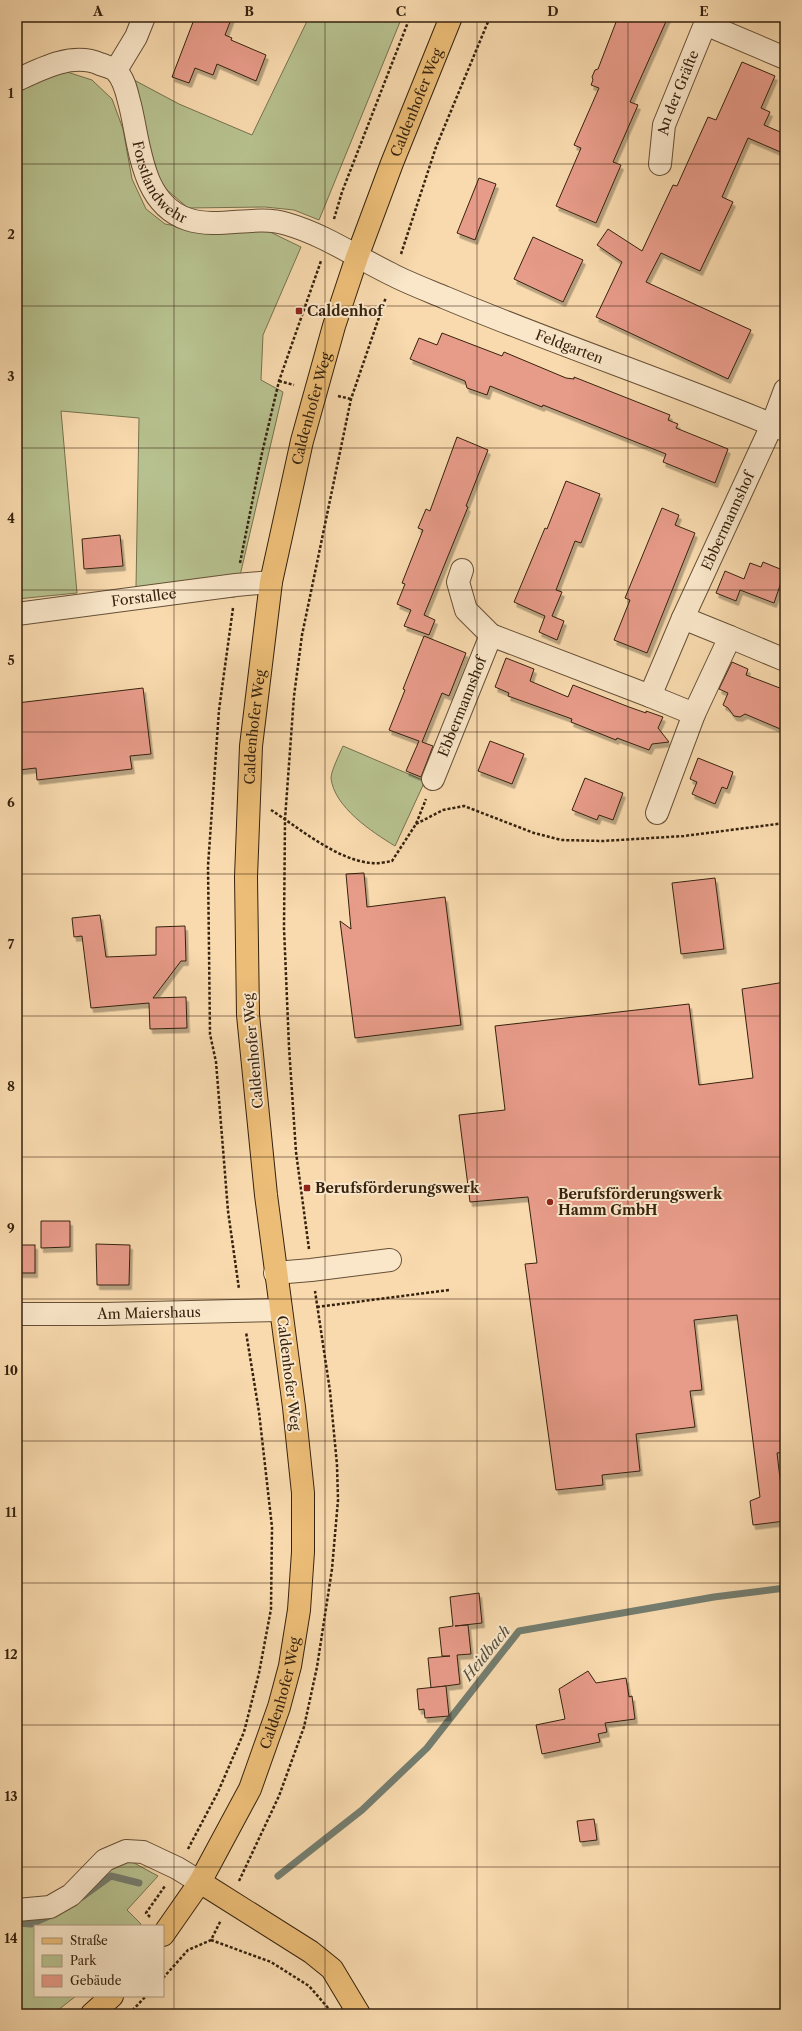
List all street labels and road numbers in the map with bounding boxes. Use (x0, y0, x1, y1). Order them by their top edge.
street label: Caldenhofer Weg (386, 45, 447, 160)
street label: An der Gräfte (654, 47, 703, 137)
street label: Forstlandwehr (129, 139, 190, 227)
street label: Feldgarten (533, 326, 606, 368)
street label: Caldenhofer Weg (288, 350, 335, 467)
street label: Ebbermannshof (697, 467, 759, 573)
street label: Forstallee (110, 584, 178, 610)
street label: Ebbermannshof (434, 652, 491, 759)
street label: Caldenhofer Weg (241, 668, 269, 785)
street label: Caldenhofer Weg (239, 992, 267, 1109)
street label: Am Maiershaus (96, 1303, 201, 1323)
street label: Caldenhofer Weg (273, 1315, 305, 1432)
street label: Caldenhofer Weg (256, 1635, 304, 1752)

